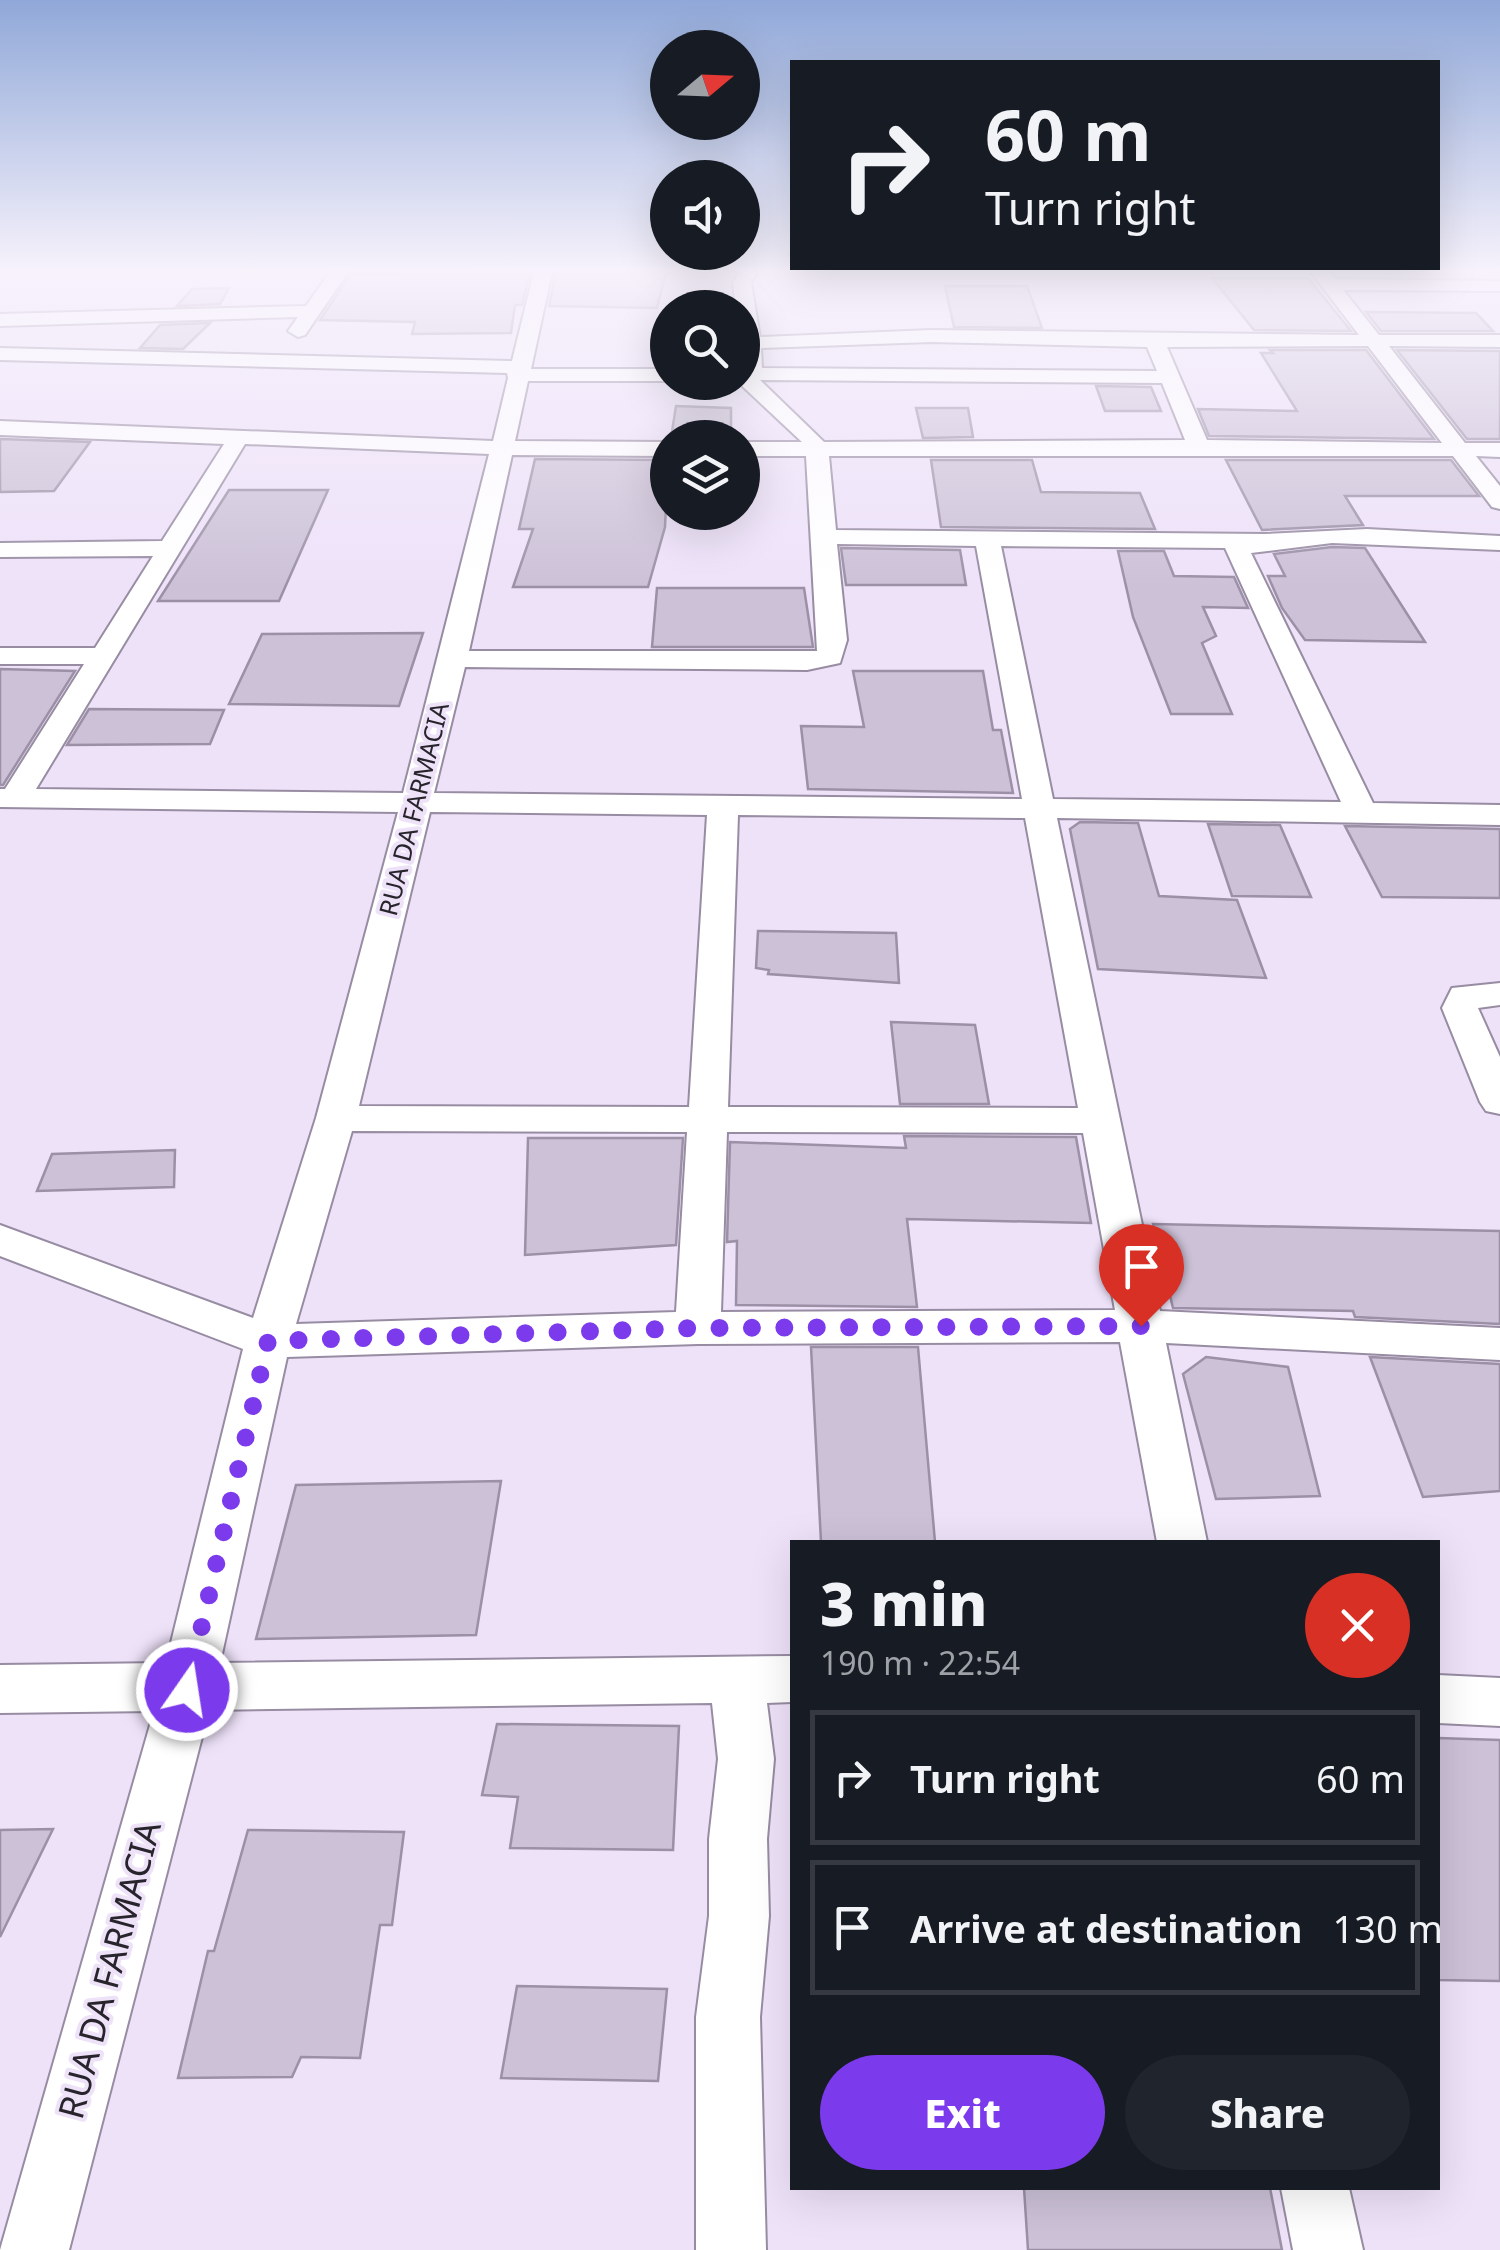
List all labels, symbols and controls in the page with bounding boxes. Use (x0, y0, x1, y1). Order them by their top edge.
north arrow (650, 30, 760, 140)
map controls (650, 30, 760, 530)
text: 60 m (985, 86, 1152, 182)
icon: right (820, 100, 950, 230)
button: sound (650, 160, 760, 270)
text: Turn right (985, 177, 1196, 238)
button: search (650, 290, 760, 400)
button: layers (650, 420, 760, 530)
street label: RUA DA FARMACIA (370, 699, 456, 919)
pin (1099, 1224, 1184, 1327)
icon: arrive (1114, 1239, 1169, 1294)
text: 3 min (820, 1562, 988, 1644)
button: close (1305, 1573, 1410, 1678)
position arrow (135, 1638, 239, 1742)
text: 190 m · 22:54 (820, 1641, 1020, 1684)
icon: right (825, 1750, 880, 1805)
text: Turn right (910, 1752, 1100, 1804)
text: 60 m (1316, 1752, 1405, 1804)
street label: RUA DA FARMACIA (46, 1815, 171, 2124)
icon: arrive (825, 1900, 880, 1955)
text: Arrive at destination (910, 1902, 1302, 1954)
text: 130 m (1332, 1902, 1443, 1954)
button: Exit (820, 2055, 1105, 2170)
button: Share (1125, 2055, 1410, 2170)

